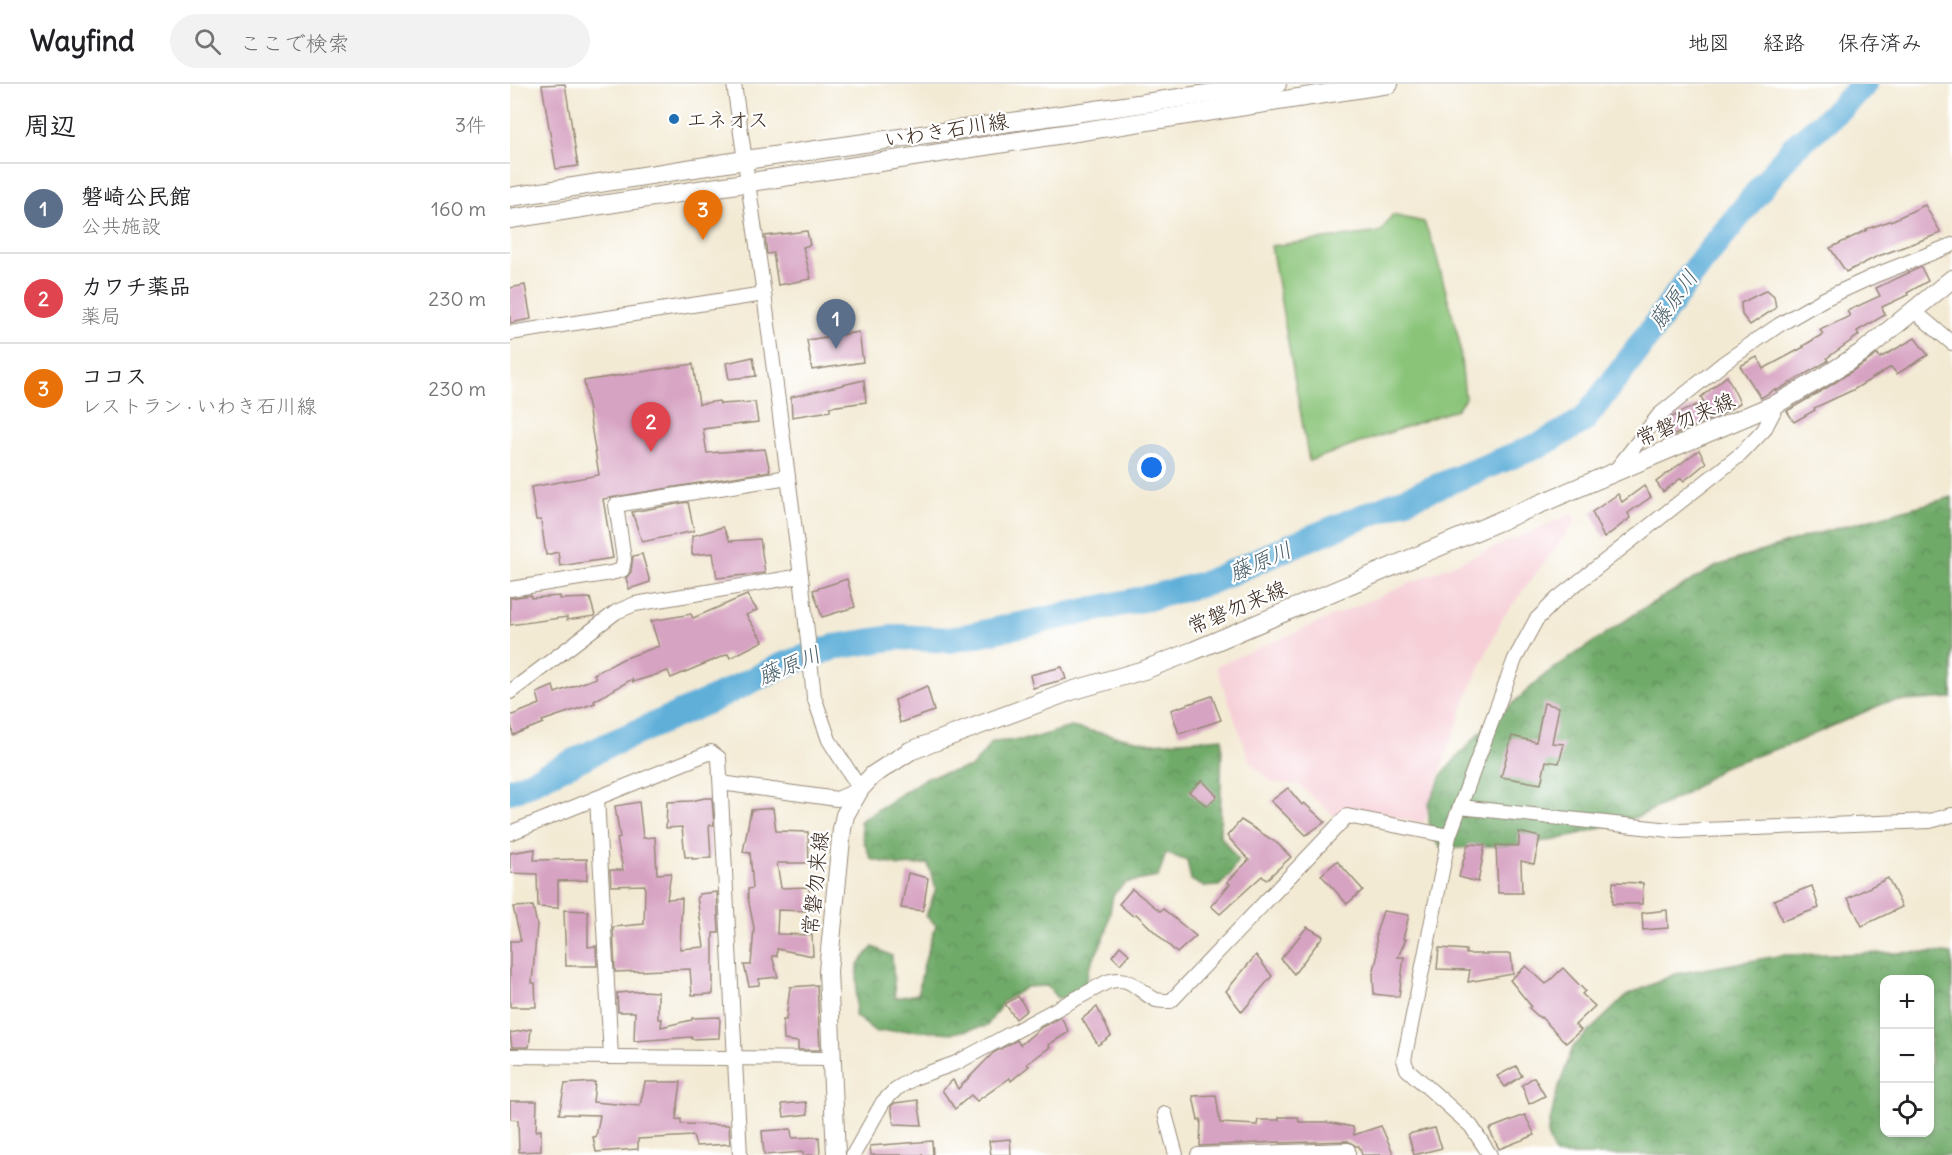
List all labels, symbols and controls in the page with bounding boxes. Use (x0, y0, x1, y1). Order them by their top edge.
search box (170, 14, 590, 68)
text: Wayfind (30, 23, 134, 59)
icon: search (191, 25, 224, 58)
text: ここで検索 (239, 29, 349, 57)
text: 地図 (1688, 29, 1730, 56)
text: 経路 (1763, 29, 1805, 56)
text: 保存済み (1838, 29, 1922, 56)
place label: エネオス (686, 106, 769, 133)
street label: いわき石川線 (882, 107, 1010, 153)
text: 周辺 (24, 109, 76, 142)
text: 3件 (455, 112, 486, 137)
marker: エネオス (667, 112, 681, 126)
text: 磐崎公民館 (81, 182, 191, 210)
pin: 3 (684, 190, 722, 240)
text: 1 (40, 196, 47, 221)
text: 160 m (431, 196, 486, 221)
text: 公共施設 (81, 213, 161, 238)
water label: 藤原川 (1642, 264, 1704, 334)
text: カワチ薬品 (81, 272, 191, 300)
text: 2 (38, 286, 49, 311)
text: 230 m (428, 286, 486, 311)
pin: 1 (816, 300, 856, 349)
text: 薬局 (81, 303, 121, 328)
text: ココス (81, 362, 147, 390)
text: 3 (38, 376, 49, 401)
text: 230 m (428, 376, 486, 401)
street label: 常磐勿来線 (1631, 386, 1739, 452)
text: レストラン · いわき石川線 (81, 393, 317, 418)
pin: 2 (632, 402, 670, 452)
your location (1137, 453, 1166, 482)
water label: 藤原川 (1224, 535, 1296, 587)
street label: 常磐勿来線 (1183, 574, 1291, 640)
water label: 藤原川 (753, 640, 825, 690)
street label: 常磐勿来線 (796, 829, 834, 937)
map controls (1880, 975, 1934, 1137)
button: + (1880, 975, 1934, 1029)
button: − (1880, 1029, 1934, 1083)
button: locate (1880, 1083, 1934, 1137)

